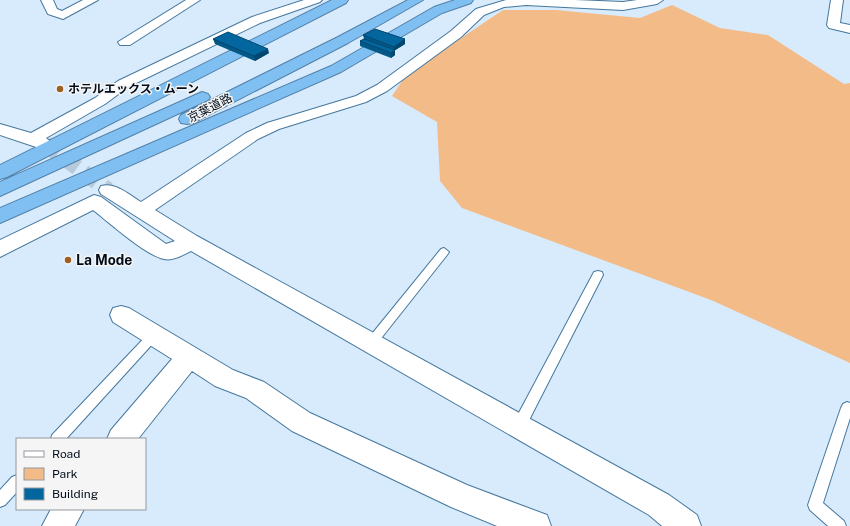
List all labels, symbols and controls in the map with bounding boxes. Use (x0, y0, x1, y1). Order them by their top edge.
place label: ホテルエックス・ムーン (68, 82, 199, 96)
marker: ホテルエックス・ムーン (55, 84, 65, 94)
street label: 京葉道路 (185, 91, 235, 125)
place label: La Mode (76, 252, 132, 268)
marker: La Mode (63, 255, 73, 265)
legend (16, 438, 146, 510)
text: Road (52, 447, 80, 461)
text: Park (52, 467, 78, 481)
text: Building (52, 487, 98, 501)

